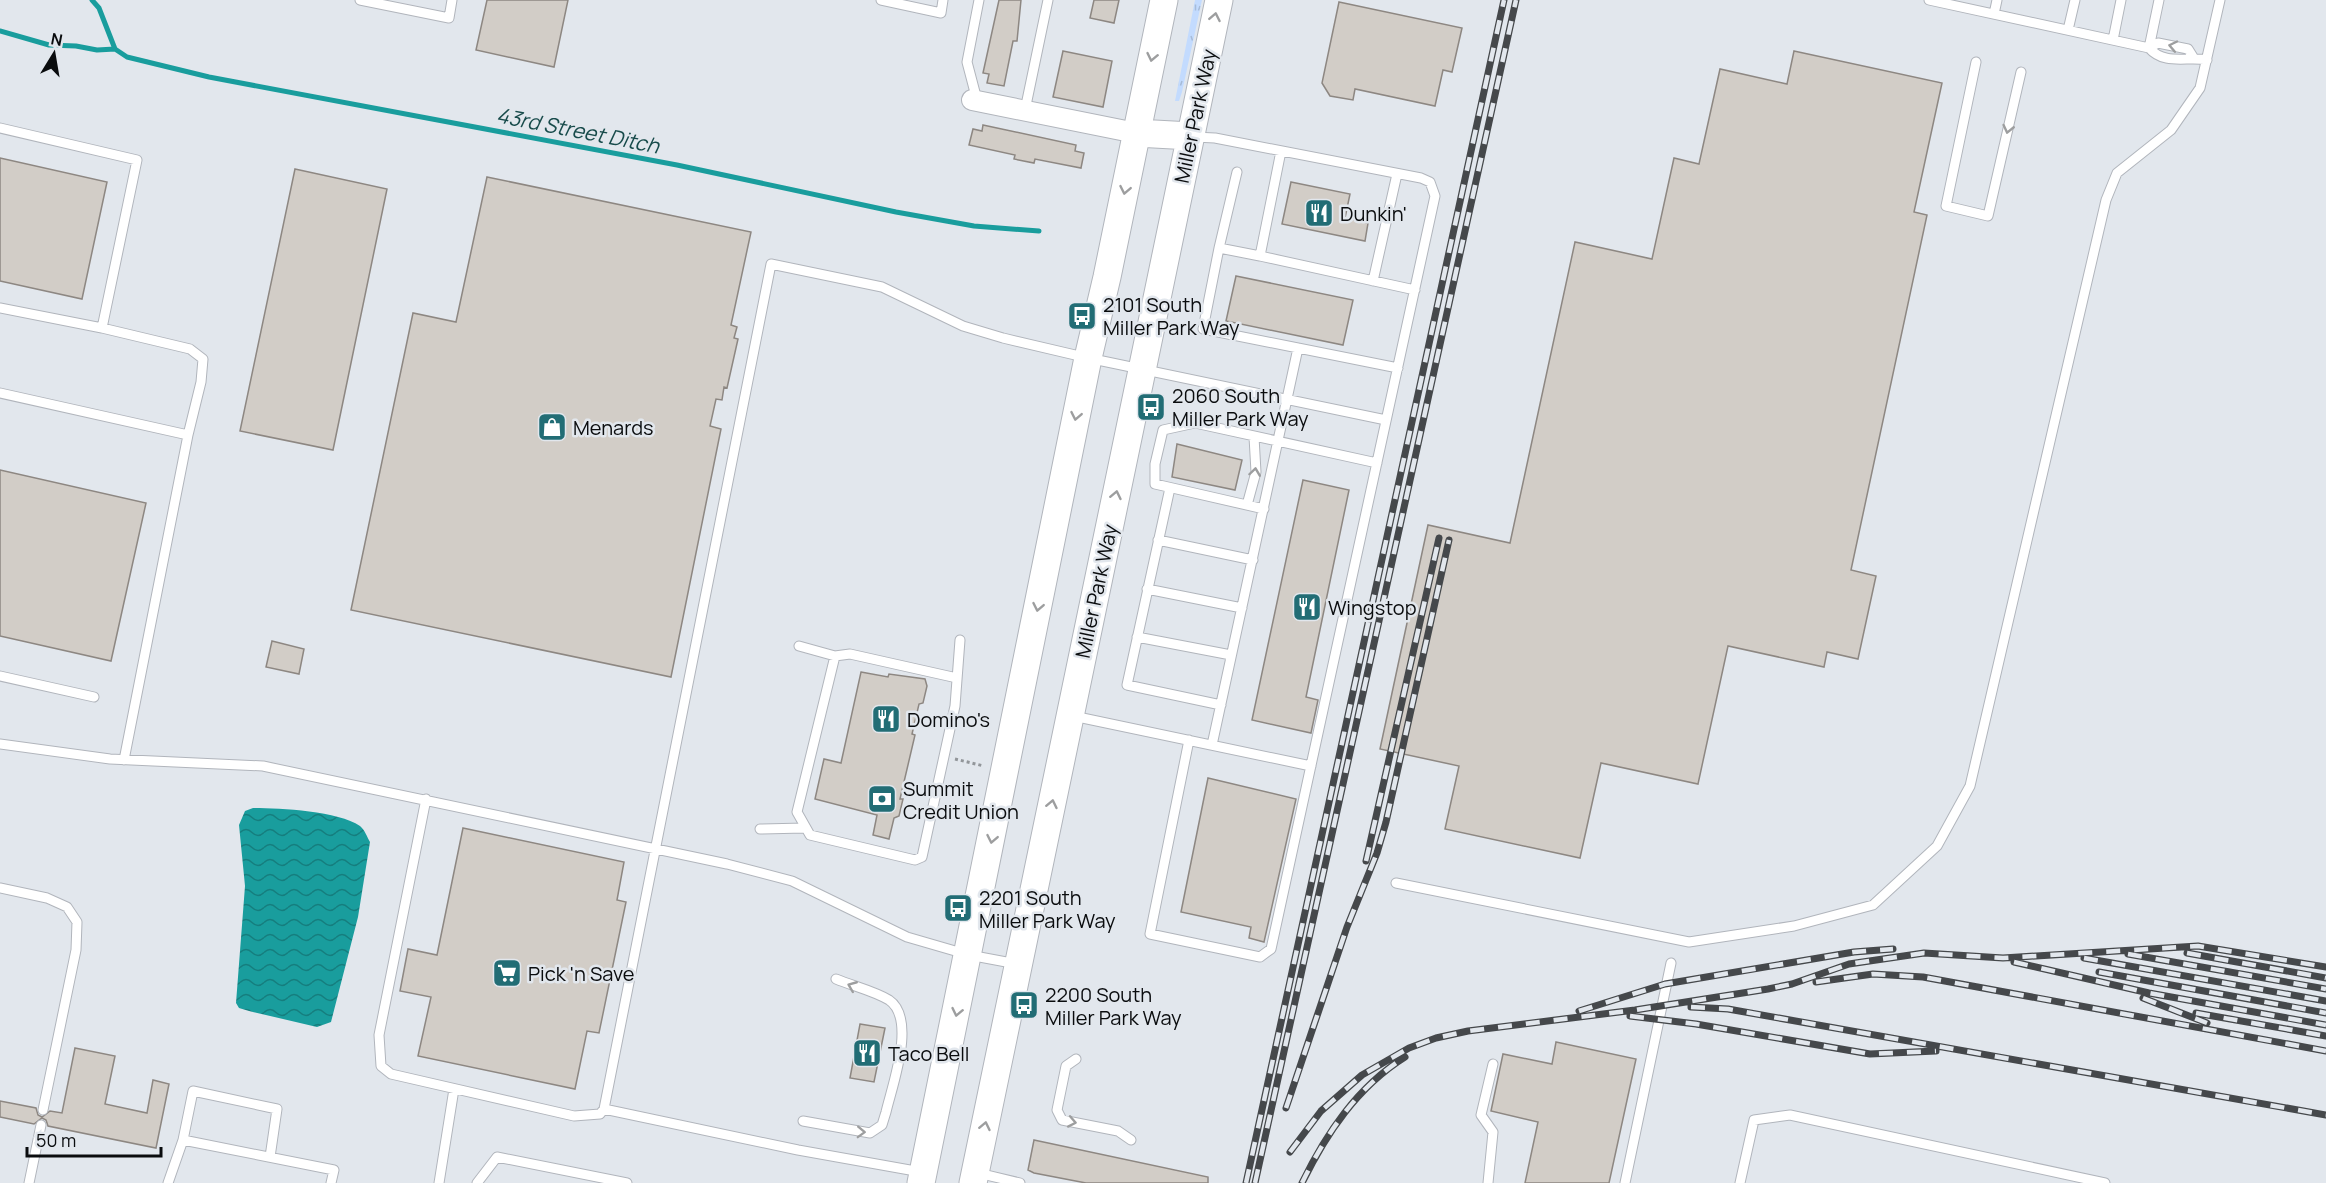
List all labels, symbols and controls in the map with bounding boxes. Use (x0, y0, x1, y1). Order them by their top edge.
one-way arrow (1208, 13, 1221, 23)
north arrow (24, 24, 84, 84)
text: N (49, 27, 65, 51)
one-way arrow (2168, 40, 2178, 53)
street label: Miller Park Way (1168, 46, 1222, 186)
one-way arrow (1146, 52, 1159, 62)
water label: 43rd Street Ditch (494, 101, 663, 160)
one-way arrow (2002, 124, 2015, 134)
one-way arrow (1119, 185, 1132, 195)
restaurant icon: Dunkin' (1303, 197, 1335, 229)
place label: Dunkin' (1340, 200, 1407, 227)
place label: 2101 South Miller Park Way (1103, 291, 1240, 341)
bus stop icon: 2101 South Miller Park Way (1066, 300, 1098, 332)
place label: 2060 South Miller Park Way (1172, 382, 1309, 432)
bus stop icon: 2060 South Miller Park Way (1135, 391, 1167, 423)
one-way arrow (1070, 410, 1083, 420)
shop icon: Menards (536, 411, 568, 443)
place label: Menards (573, 414, 654, 441)
one-way arrow (1248, 467, 1260, 476)
one-way arrow (1109, 490, 1122, 500)
street label: Miller Park Way (1069, 521, 1123, 661)
restaurant icon: Wingstop (1291, 591, 1323, 623)
place label: Wingstop (1328, 594, 1417, 621)
one-way arrow (1032, 602, 1045, 612)
restaurant icon: Domino's (870, 703, 902, 735)
place label: Domino's (907, 706, 990, 733)
place label: Summit Credit Union (903, 775, 1019, 825)
bank icon: Summit Credit Union (866, 783, 898, 815)
one-way arrow (1045, 800, 1058, 810)
one-way arrow (986, 834, 999, 844)
place label: 2201 South Miller Park Way (979, 884, 1116, 934)
bus stop icon: 2201 South Miller Park Way (942, 892, 974, 924)
supermarket icon: Pick 'n Save (491, 957, 523, 989)
place label: Pick 'n Save (528, 960, 634, 987)
one-way arrow (847, 980, 858, 993)
place label: 2200 South Miller Park Way (1045, 981, 1182, 1031)
bus stop icon: 2200 South Miller Park Way (1008, 989, 1040, 1021)
one-way arrow (951, 1007, 964, 1017)
restaurant icon: Taco Bell (851, 1037, 883, 1069)
place label: Taco Bell (888, 1040, 970, 1067)
one-way arrow (1067, 1115, 1077, 1128)
scale bar (27, 1120, 160, 1158)
one-way arrow (978, 1121, 991, 1131)
one-way arrow (856, 1126, 865, 1138)
text: 50 m (36, 1128, 76, 1152)

